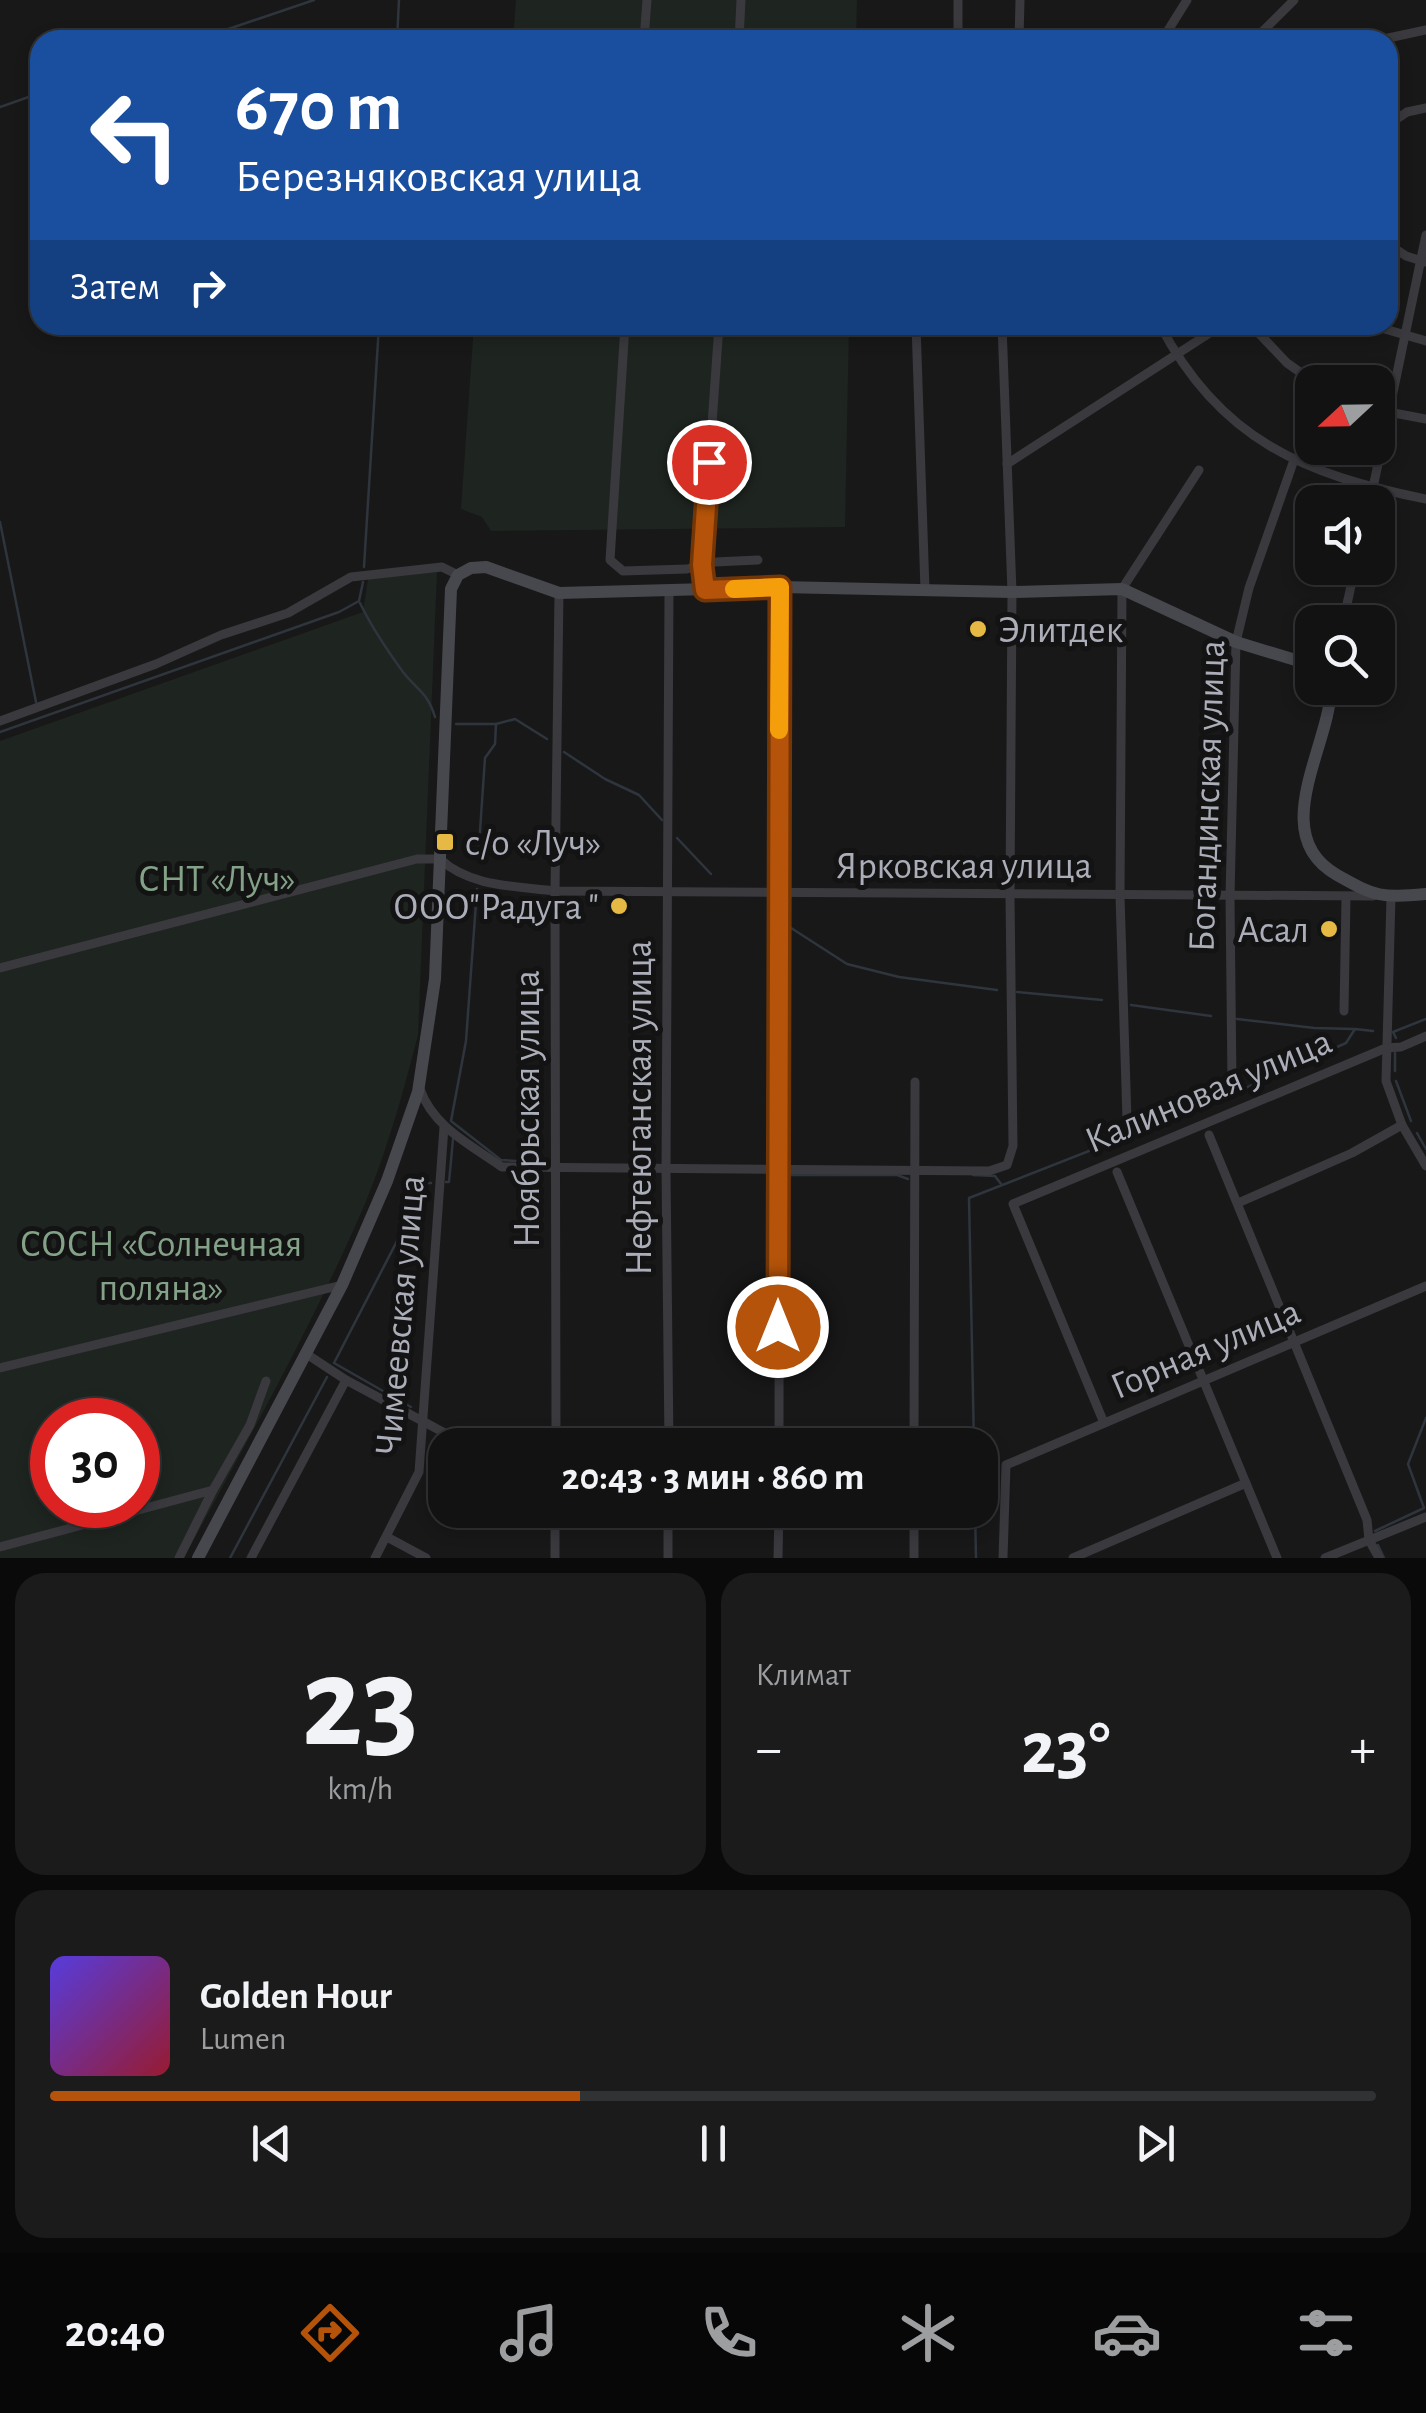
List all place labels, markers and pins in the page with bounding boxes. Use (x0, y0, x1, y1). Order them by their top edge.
pin (667, 420, 752, 505)
place label: Элитдек (998, 612, 1123, 650)
marker: Элитдек (967, 618, 989, 640)
place label: с/о «Луч» (465, 825, 601, 863)
marker: с/о «Луч» (434, 831, 456, 853)
place label: ООО"Радуга " (393, 889, 599, 927)
marker: ООО"Радуга " (608, 895, 630, 917)
place label: Асал (1237, 912, 1309, 950)
marker: Асал (1318, 918, 1340, 940)

